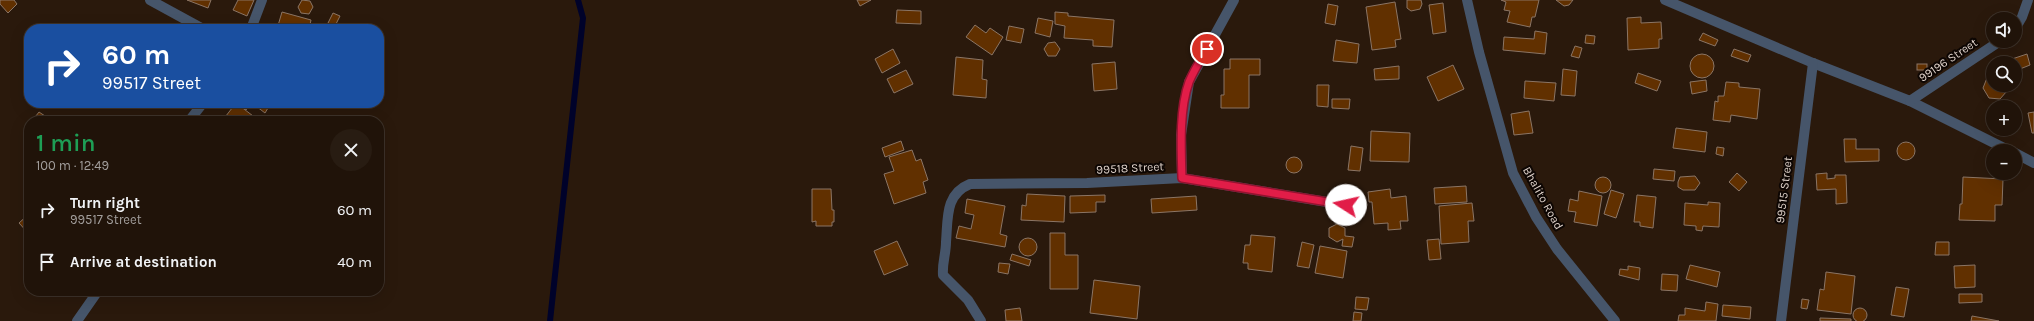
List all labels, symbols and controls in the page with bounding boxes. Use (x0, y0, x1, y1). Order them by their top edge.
map controls (1986, 12, 2022, 180)
button: sound (1986, 12, 2022, 48)
pin (1190, 32, 1224, 66)
street label: 99196 Street (1916, 35, 1980, 85)
text: 60 m (102, 38, 170, 71)
icon: arrive (1196, 38, 1218, 60)
icon: right (36, 40, 88, 92)
button: search (1986, 56, 2022, 92)
text: 99517 Street (102, 72, 201, 94)
button: + (1986, 100, 2022, 136)
text: 1 min (36, 129, 96, 157)
button: close (330, 129, 372, 171)
button: − (1986, 144, 2022, 180)
street label: 99515 Street (1773, 155, 1795, 224)
text: 100 m · 12:49 (36, 158, 109, 173)
street label: 99518 Street (1096, 159, 1165, 177)
street label: Bhalito Road (1520, 164, 1566, 232)
position arrow (1325, 184, 1367, 226)
text: Turn right (70, 194, 140, 212)
icon: right (36, 199, 58, 221)
text: 60 m (337, 201, 372, 219)
text: 99517 Street (70, 212, 142, 227)
icon: arrive (36, 251, 58, 273)
text: Arrive at destination (70, 253, 217, 271)
text: 40 m (337, 253, 372, 271)

